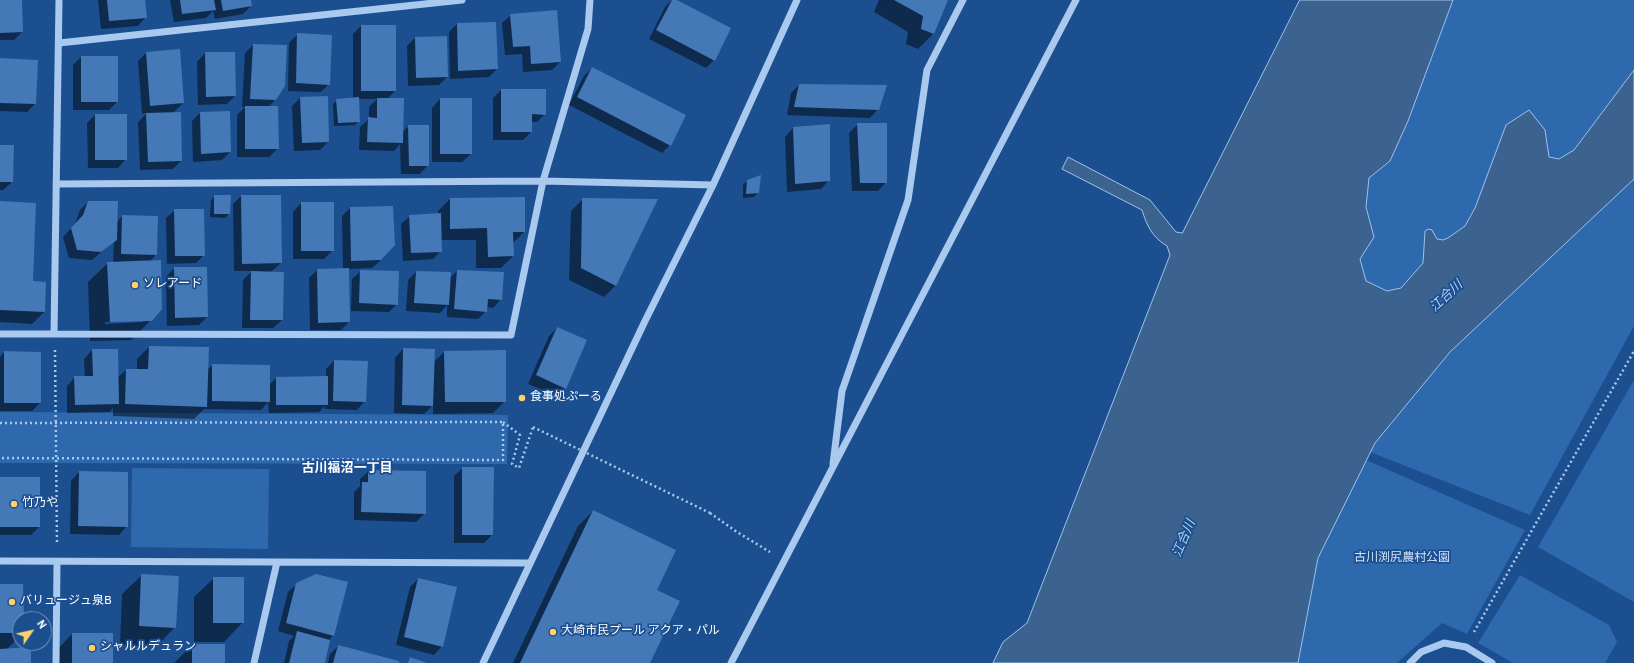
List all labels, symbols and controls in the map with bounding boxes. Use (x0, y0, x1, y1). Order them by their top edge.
place label: ソレアード (143, 278, 202, 292)
water label: 江合川 (1427, 278, 1467, 316)
marker: ソレアード (130, 280, 140, 290)
place label: 食事処ぷーる (530, 391, 602, 405)
marker: 食事処ぷーる (517, 393, 527, 403)
district label: 古川福沼一丁目 (302, 461, 392, 477)
place label: 竹乃や (22, 497, 58, 511)
marker: 竹乃や (9, 499, 19, 509)
water label: 江合川 (1170, 518, 1200, 560)
park label: 古川渕尻農村公園 (1354, 552, 1450, 566)
place label: バリュージュ泉B (20, 595, 112, 609)
marker: バリュージュ泉B (7, 597, 17, 607)
north arrow (12, 611, 52, 651)
text: N (33, 618, 49, 632)
place label: 大崎市民プール アクア・パル (561, 625, 720, 639)
marker: 大崎市民プール アクア・パル (548, 627, 558, 637)
place label: シャルルデュラン (100, 641, 196, 655)
marker: シャルルデュラン (87, 643, 97, 653)

